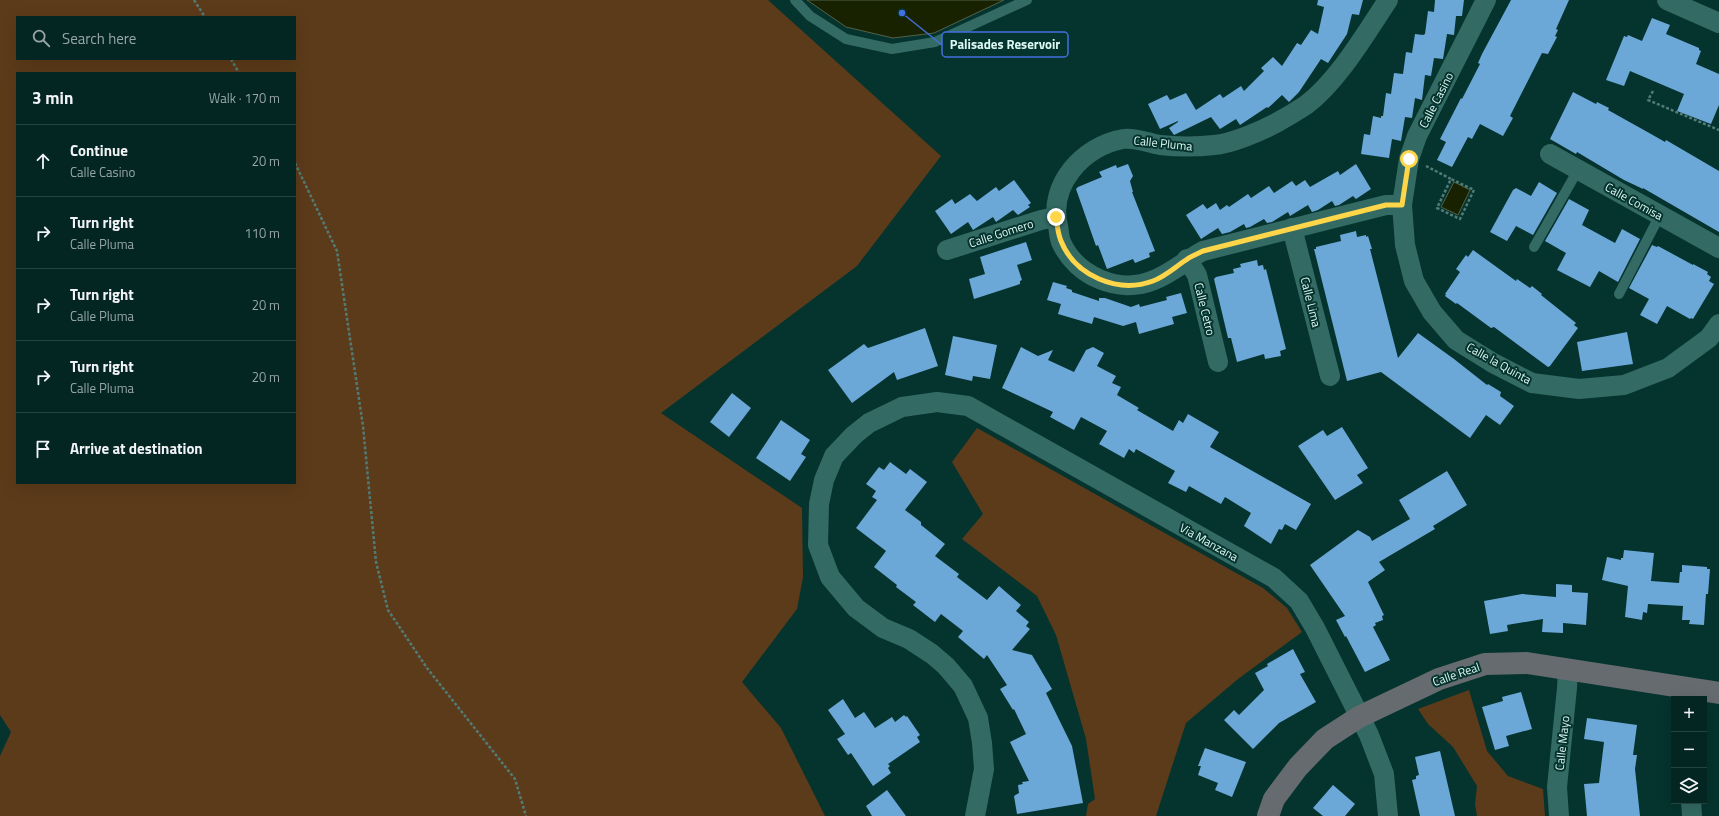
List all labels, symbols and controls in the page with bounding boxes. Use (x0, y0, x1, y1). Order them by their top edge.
search box (16, 16, 296, 60)
icon: search (30, 27, 52, 49)
text: Search here (62, 27, 136, 50)
callout: Palisades Reservoir (942, 32, 1068, 57)
text: Palisades Reservoir (950, 34, 1060, 54)
street label: Calle Casino (1414, 69, 1458, 131)
text: 3 min (32, 85, 73, 111)
text: Walk · 170 m (209, 88, 280, 108)
street label: Calle Pluma (1133, 130, 1193, 156)
text: Continue (70, 139, 128, 162)
icon: ahead (32, 150, 54, 172)
route start (1400, 150, 1418, 168)
text: 20 m (252, 151, 280, 171)
text: Calle Casino (70, 162, 135, 182)
street label: Calle Comisa (1602, 177, 1666, 225)
route end (1047, 208, 1065, 226)
text: Turn right (70, 211, 134, 234)
street label: Calle Gomero (966, 214, 1036, 252)
icon: right (32, 222, 54, 244)
text: 110 m (244, 223, 280, 243)
text: Calle Pluma (70, 234, 134, 254)
street label: Calle Lima (1296, 275, 1326, 329)
street label: Calle Cetro (1189, 281, 1221, 337)
text: Turn right (70, 283, 134, 306)
icon: right (32, 294, 54, 316)
text: 20 m (252, 295, 280, 315)
text: Calle Pluma (70, 306, 134, 326)
street label: Calle la Quinta (1463, 337, 1535, 389)
text: Turn right (70, 355, 134, 378)
icon: right (32, 366, 54, 388)
text: 20 m (252, 367, 280, 387)
text: Calle Pluma (70, 378, 134, 398)
text: Arrive at destination (70, 437, 203, 460)
icon: arrive (32, 438, 54, 460)
street label: Via Manzana (1176, 518, 1242, 566)
street label: Calle Real (1430, 657, 1482, 691)
map controls (1671, 696, 1707, 804)
button: + (1671, 696, 1707, 732)
street label: Calle Mayo (1550, 715, 1574, 771)
button: − (1671, 732, 1707, 768)
button: layers (1671, 768, 1707, 804)

